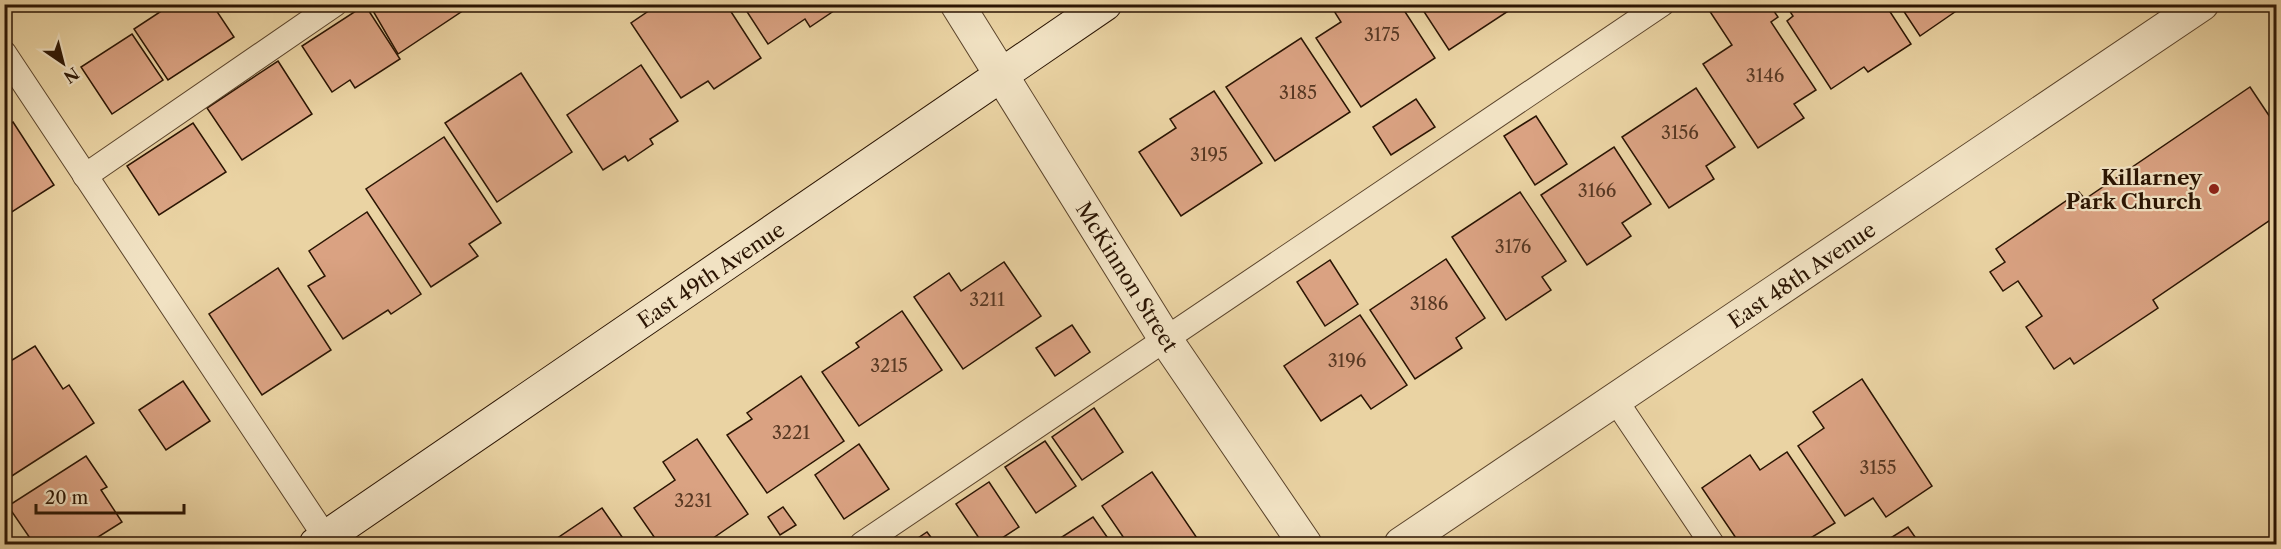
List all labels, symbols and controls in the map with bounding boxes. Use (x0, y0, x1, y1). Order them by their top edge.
house number: 3175 (1364, 24, 1400, 46)
north arrow (33, 33, 93, 93)
text: N (60, 63, 83, 88)
house number: 3146 (1746, 65, 1784, 87)
house number: 3185 (1279, 82, 1317, 104)
house number: 3156 (1661, 122, 1699, 144)
house number: 3195 (1190, 144, 1228, 166)
place label: Killarney Park Church (2066, 165, 2203, 214)
house number: 3166 (1578, 180, 1616, 202)
marker: Killarney Park Church (2207, 182, 2221, 196)
street label: McKinnon Street (1071, 197, 1183, 357)
street label: East 49th Avenue (633, 217, 789, 333)
street label: East 48th Avenue (1724, 217, 1880, 333)
house number: 3176 (1495, 236, 1531, 258)
house number: 3211 (969, 289, 1005, 311)
house number: 3186 (1410, 293, 1448, 315)
house number: 3196 (1328, 350, 1366, 372)
house number: 3215 (870, 355, 908, 377)
house number: 3221 (772, 422, 811, 444)
house number: 3155 (1859, 457, 1897, 479)
scale bar (36, 477, 184, 515)
text: 20 m (45, 487, 89, 509)
house number: 3231 (674, 490, 712, 512)

